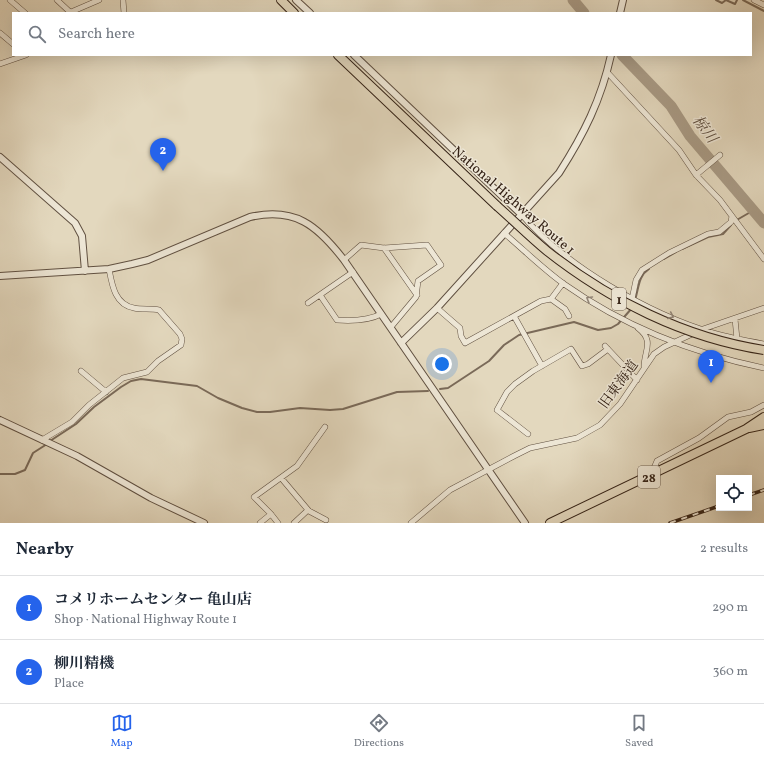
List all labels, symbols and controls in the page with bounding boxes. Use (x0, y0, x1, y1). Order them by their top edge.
search box (12, 12, 752, 56)
icon: search (26, 23, 48, 45)
text: Search here (58, 24, 135, 45)
water label: 椋川 (686, 112, 722, 150)
pin: 2 (150, 138, 176, 171)
street label: National Highway Route 1 (447, 142, 579, 260)
road number: 1 (612, 288, 626, 310)
one-way arrow (586, 297, 593, 304)
one-way arrow (667, 312, 674, 320)
pin: 1 (698, 350, 724, 383)
your location (432, 354, 452, 374)
street label: 旧東海道 (595, 357, 643, 413)
road number: 28 (638, 466, 660, 488)
map controls (716, 475, 752, 511)
button: locate (716, 475, 752, 511)
text: Nearby (16, 538, 74, 561)
text: 2 results (700, 540, 748, 558)
text: コメリホームセンター 亀山店 (54, 590, 251, 611)
text: 1 (26, 599, 32, 617)
text: 290 m (712, 599, 748, 617)
text: Shop · National Highway Route 1 (54, 611, 237, 629)
text: 柳川精機 (54, 654, 114, 675)
text: 2 (26, 663, 32, 681)
text: 360 m (713, 663, 748, 681)
text: Place (54, 675, 84, 693)
tab: Map (111, 712, 133, 751)
tab: Directions (354, 712, 404, 751)
tab: Saved (625, 712, 653, 751)

